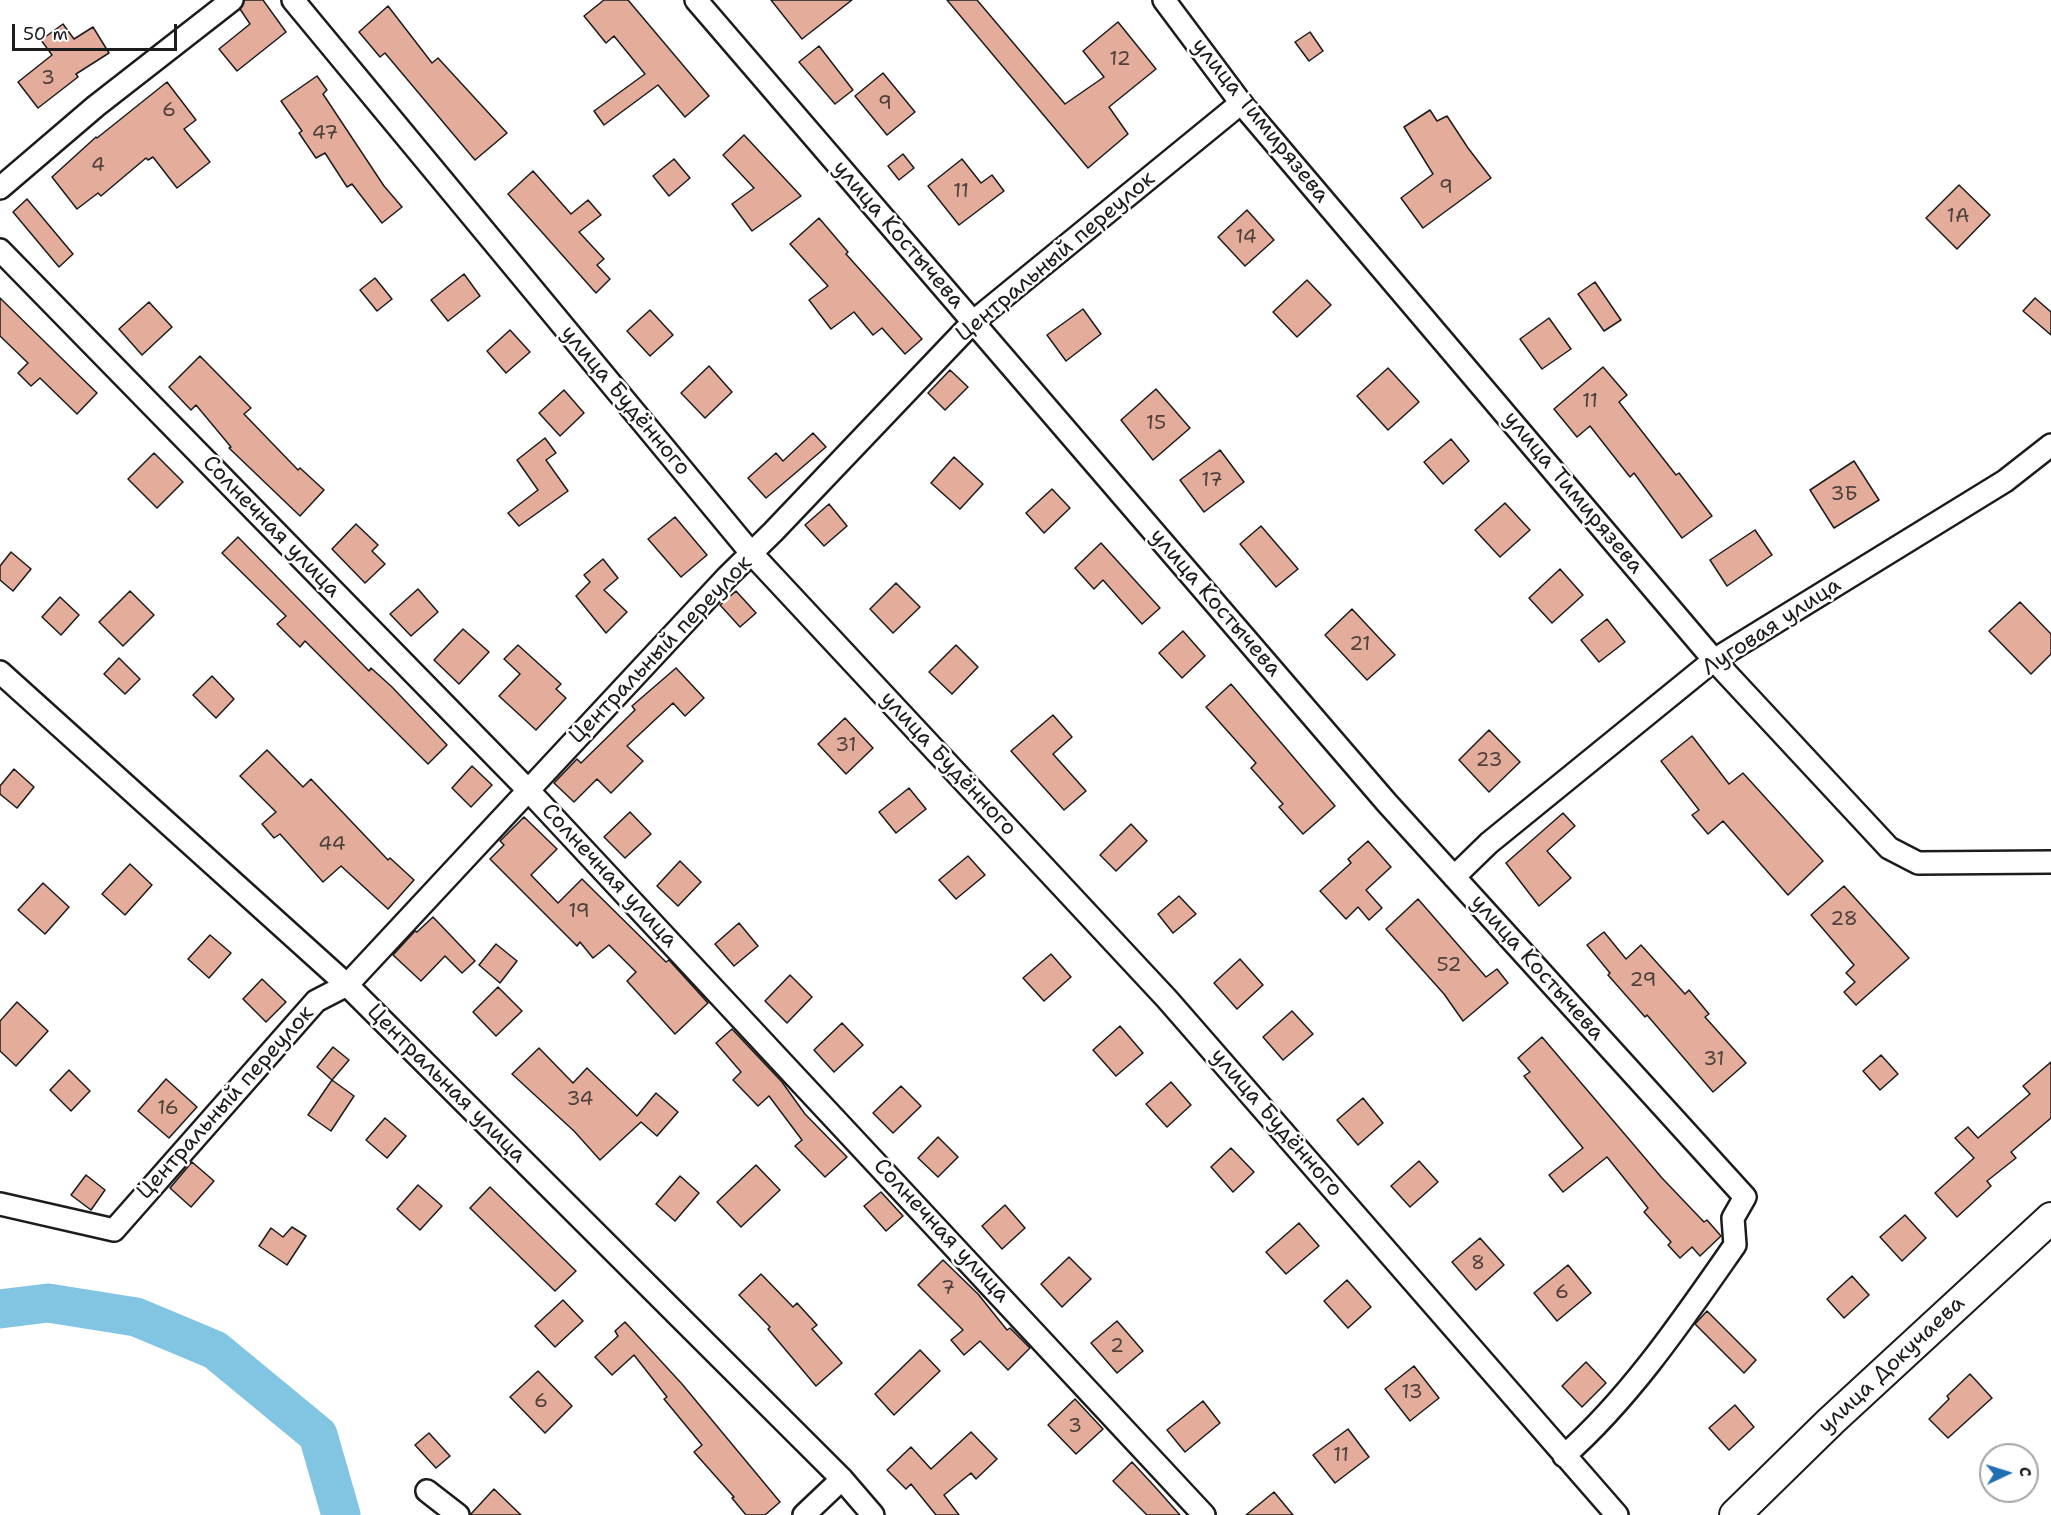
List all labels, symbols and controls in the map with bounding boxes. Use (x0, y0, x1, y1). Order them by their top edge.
scale bar (15, 12, 180, 50)
text: 50 m (23, 22, 68, 46)
street label: улица Тимирязева (1186, 33, 1334, 209)
house number: 12 (1109, 48, 1131, 72)
house number: 3 (41, 67, 55, 91)
house number: 9 (878, 92, 892, 116)
house number: 6 (162, 99, 176, 123)
house number: 47 (312, 122, 338, 146)
house number: 4 (91, 154, 105, 178)
street label: улица Костычева (827, 156, 969, 314)
street label: Центральный переулок (951, 166, 1161, 348)
house number: 9 (1439, 176, 1453, 200)
house number: 11 (953, 180, 969, 204)
house number: 1А (1947, 205, 1969, 229)
house number: 14 (1235, 226, 1257, 250)
street label: улица Будённого (554, 321, 696, 481)
house number: 11 (1582, 390, 1598, 414)
street label: улица Тимирязева (1497, 406, 1649, 580)
house number: 15 (1146, 412, 1166, 436)
street label: Солнечная улица (196, 450, 346, 604)
house number: 17 (1201, 469, 1223, 493)
house number: 3Б (1830, 483, 1858, 507)
street label: улица Костычева (1144, 524, 1286, 682)
street label: Центральный переулок (564, 550, 758, 750)
street label: Луговая улица (1698, 572, 1846, 682)
house number: 21 (1349, 633, 1371, 657)
street label: улица Будённого (874, 686, 1022, 842)
house number: 31 (835, 734, 857, 758)
house number: 23 (1476, 749, 1502, 773)
street label: Солнечная улица (535, 798, 683, 954)
house number: 44 (318, 833, 346, 857)
street label: улица Костычева (1464, 890, 1610, 1046)
house number: 19 (568, 900, 590, 924)
house number: 28 (1830, 908, 1858, 932)
house number: 52 (1436, 954, 1462, 978)
house number: 29 (1630, 969, 1656, 993)
street label: Центральная улица (361, 999, 531, 1169)
street label: Центральный переулок (132, 1001, 320, 1205)
street label: улица Будённого (1204, 1043, 1348, 1203)
house number: 31 (1703, 1048, 1725, 1072)
house number: 34 (566, 1088, 594, 1112)
house number: 16 (157, 1097, 179, 1121)
street label: Солнечная улица (867, 1153, 1015, 1309)
house number: 8 (1471, 1252, 1485, 1276)
house number: 7 (941, 1277, 955, 1301)
house number: 6 (1555, 1281, 1569, 1305)
street label: улица Докучаева (1813, 1290, 1971, 1440)
house number: 2 (1110, 1335, 1124, 1359)
house number: 13 (1401, 1381, 1423, 1405)
house number: 6 (534, 1390, 548, 1414)
house number: 3 (1068, 1415, 1082, 1439)
north arrow (1979, 1443, 2039, 1503)
house number: 11 (1333, 1444, 1349, 1468)
text: С (2015, 1466, 2036, 1477)

